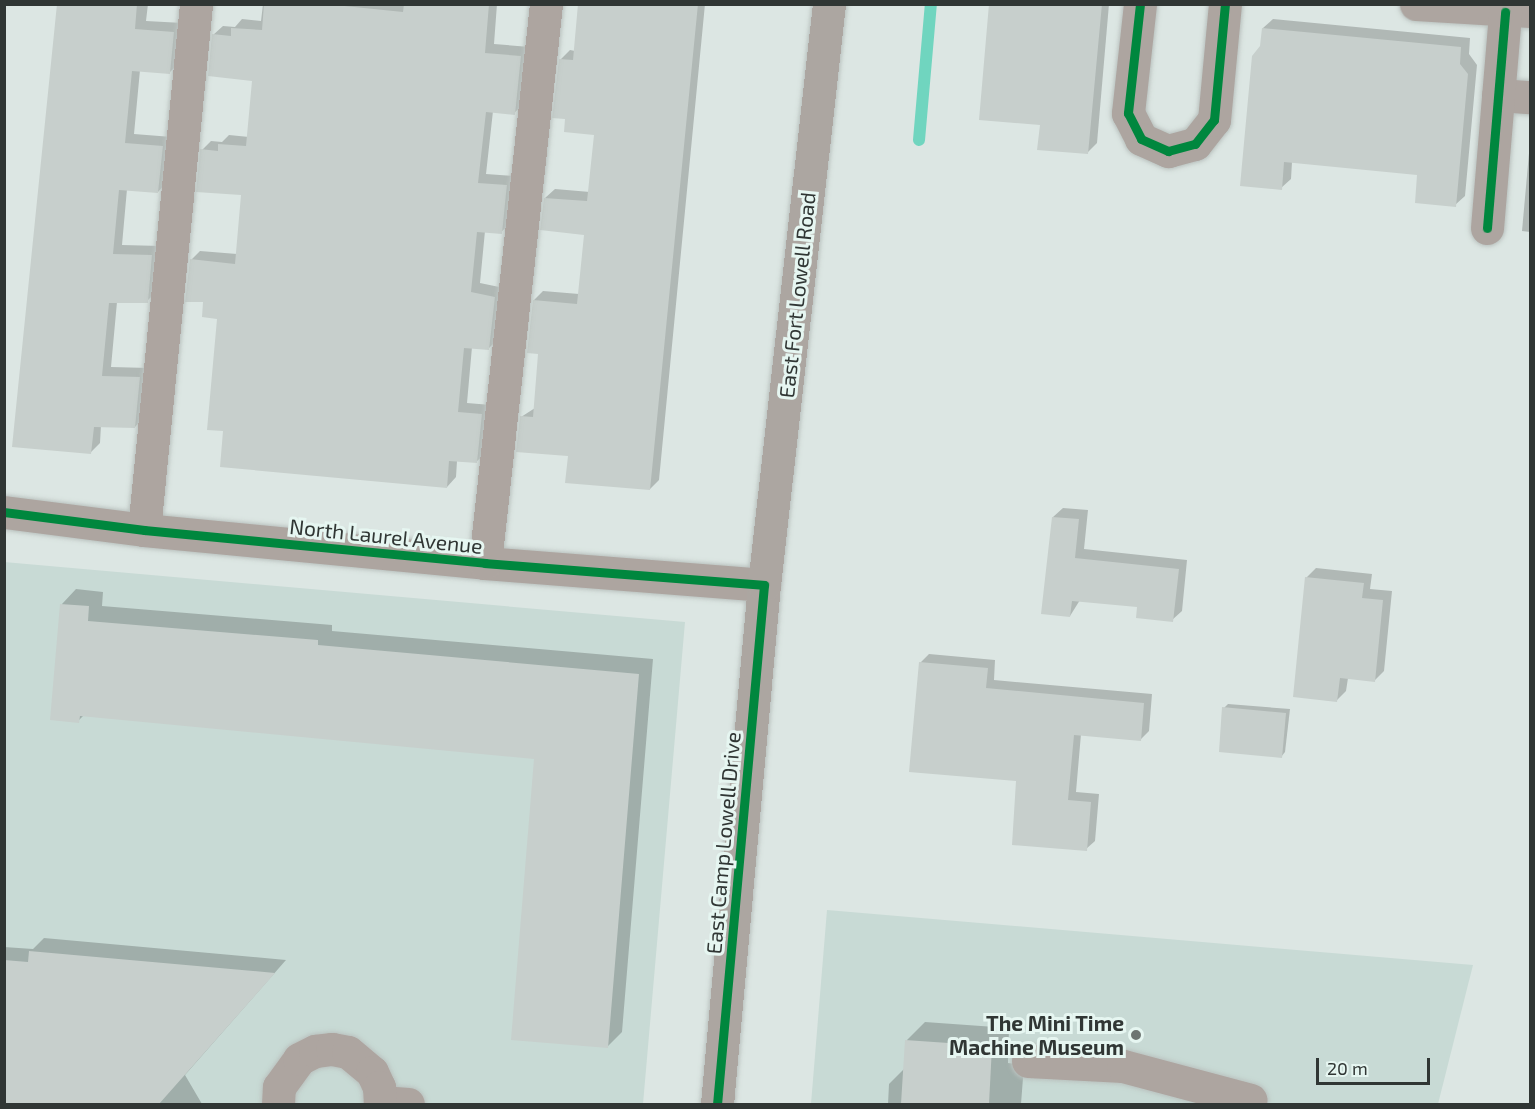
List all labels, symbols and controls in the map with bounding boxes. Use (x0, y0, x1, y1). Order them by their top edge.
street label: East Fort Lowell Road (774, 191, 820, 399)
street label: North Laurel Avenue (288, 513, 484, 559)
street label: East Camp Lowell Drive (701, 731, 745, 955)
place label: The Mini Time Machine Museum (949, 1010, 1124, 1060)
marker: The Mini Time Machine Museum (1129, 1028, 1143, 1042)
scale bar (1319, 1046, 1433, 1084)
text: 20 m (1327, 1057, 1368, 1079)

